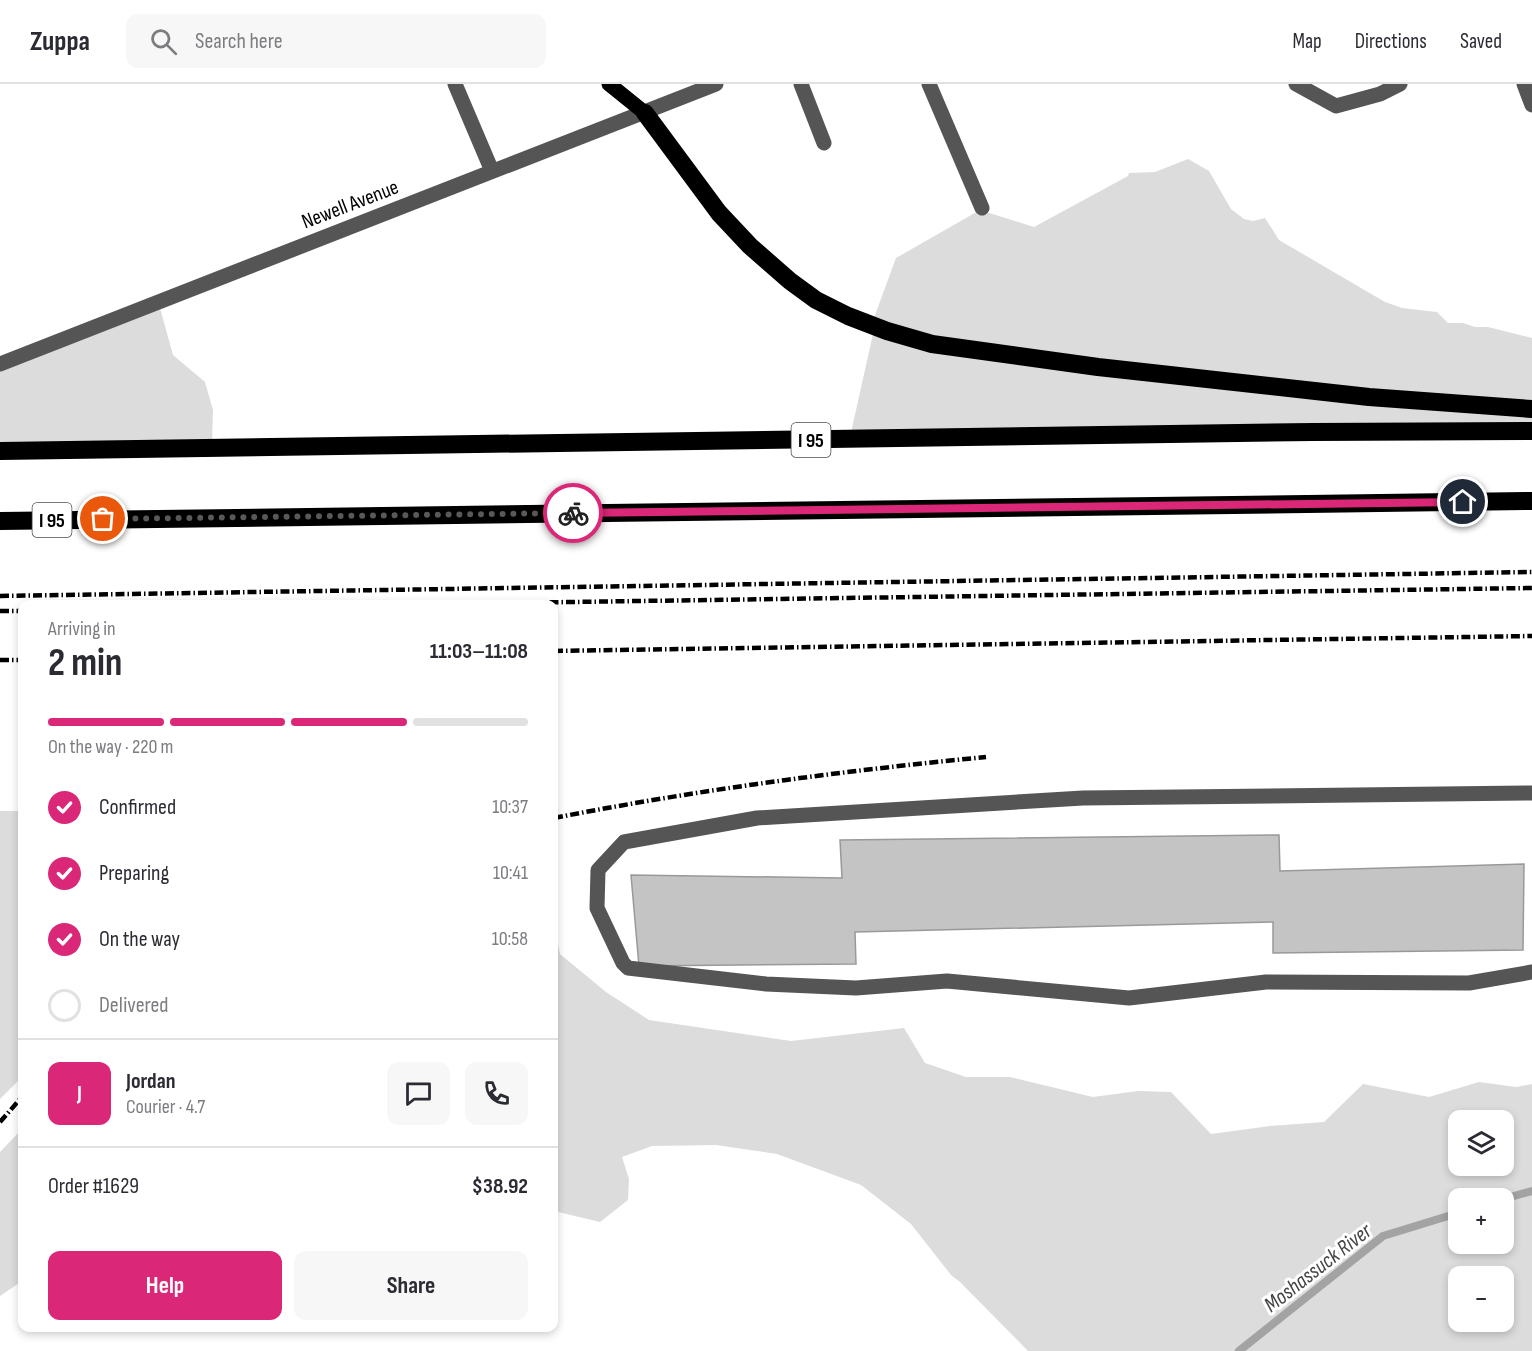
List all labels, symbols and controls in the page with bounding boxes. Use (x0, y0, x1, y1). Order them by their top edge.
search box (126, 14, 546, 68)
text: Zuppa (30, 25, 90, 58)
icon: search (147, 25, 180, 58)
text: Search here (195, 28, 283, 55)
text: Map (1292, 29, 1322, 54)
text: Directions (1355, 29, 1427, 54)
text: Saved (1460, 29, 1502, 54)
street label: Newell Avenue (298, 175, 402, 234)
road number: I 95 (792, 423, 830, 457)
pin (1437, 476, 1488, 527)
courier (543, 483, 603, 543)
icon: home (1446, 485, 1479, 518)
pin (77, 493, 128, 544)
icon: bike (557, 497, 590, 530)
icon: bag (86, 502, 119, 535)
road number: I 95 (32, 503, 72, 537)
text: Arriving in (48, 617, 116, 641)
text: 11:03–11:08 (430, 638, 528, 665)
text: 2 min (48, 640, 122, 687)
text: On the way · 220 m (48, 735, 173, 759)
icon: check (48, 791, 81, 824)
text: Confirmed (99, 794, 176, 821)
text: 10:37 (492, 795, 528, 819)
icon: check (48, 857, 81, 890)
text: Preparing (99, 860, 169, 887)
text: 10:41 (493, 861, 528, 885)
icon: check (48, 923, 81, 956)
text: On the way (99, 926, 180, 953)
text: 10:58 (492, 927, 528, 951)
text: Delivered (99, 992, 168, 1019)
button: chat (387, 1062, 450, 1125)
button: phone (465, 1062, 528, 1125)
text: Jordan (126, 1068, 175, 1095)
text: J (77, 1080, 82, 1107)
text: Courier · 4.7 (126, 1095, 205, 1119)
map controls (1448, 1110, 1514, 1332)
button: layers (1448, 1110, 1514, 1176)
text: Order #1629 (48, 1173, 139, 1200)
text: $38.92 (472, 1173, 528, 1200)
button: + (1448, 1188, 1514, 1254)
water label: Moshassuck River (1259, 1217, 1378, 1319)
button: Help (48, 1251, 282, 1320)
button: Share (294, 1251, 528, 1320)
button: − (1448, 1266, 1514, 1332)

